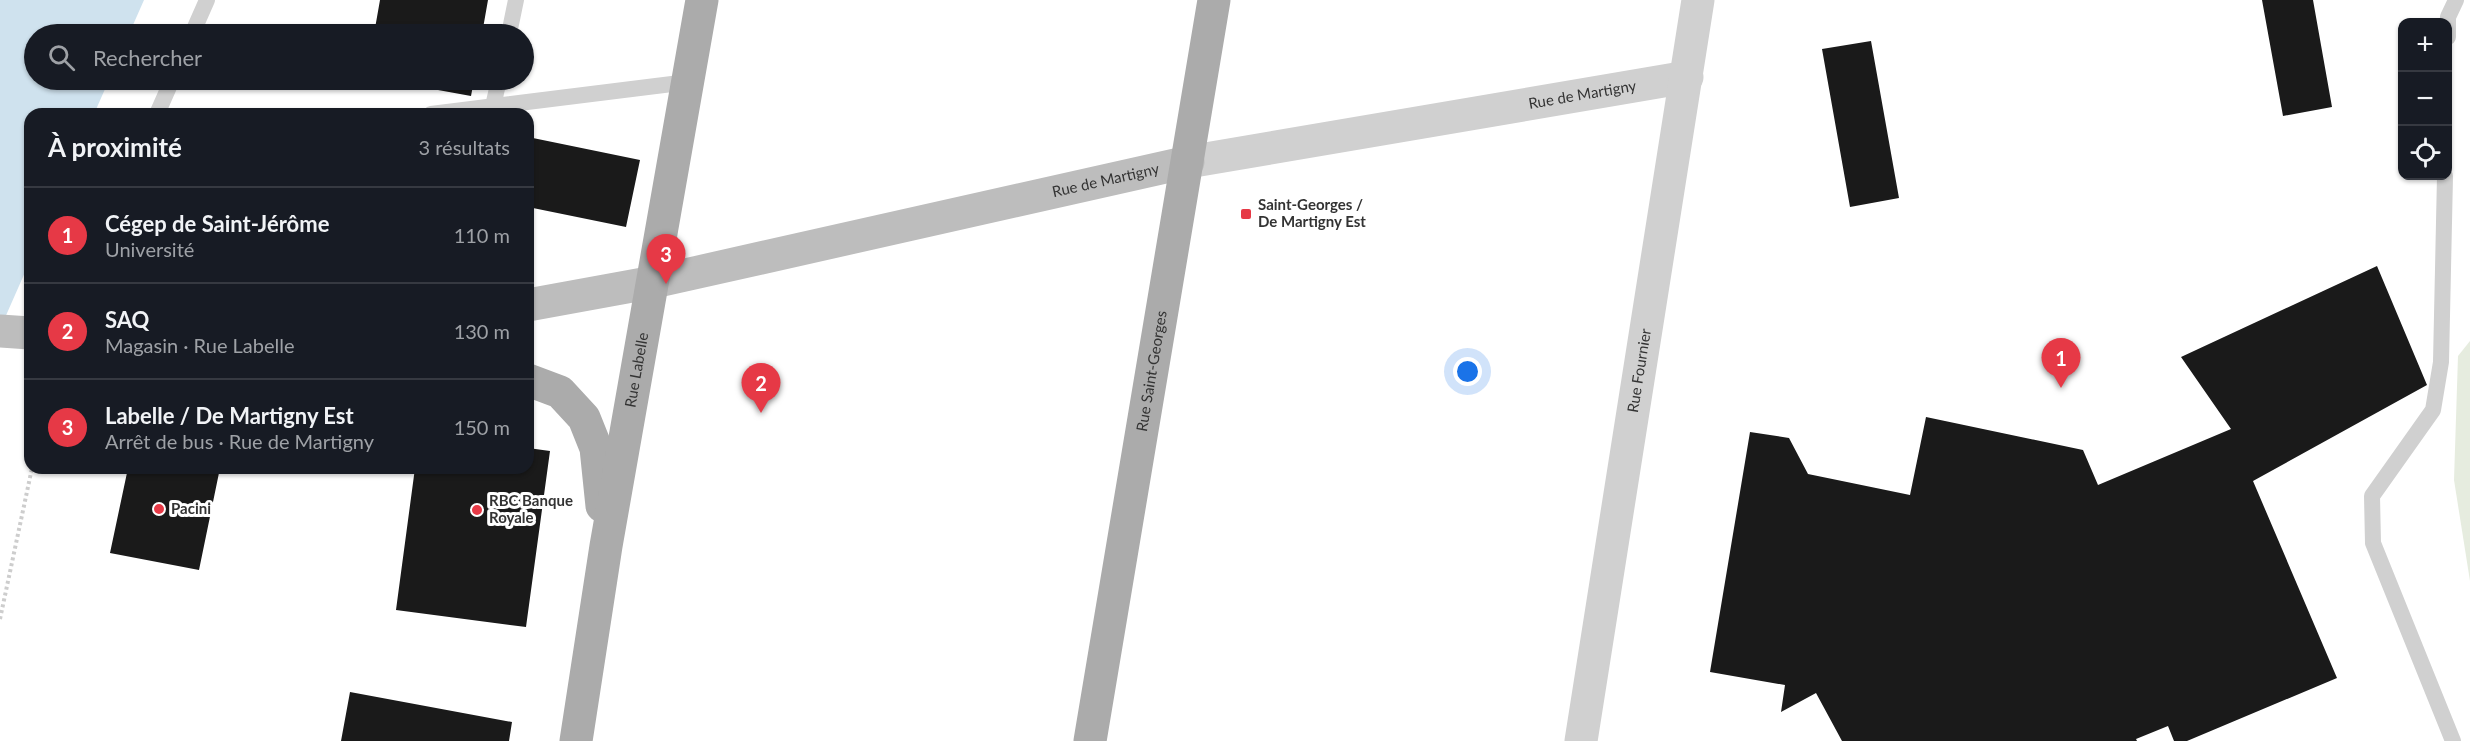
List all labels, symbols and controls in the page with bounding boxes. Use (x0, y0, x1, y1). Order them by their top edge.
map controls (2398, 18, 2452, 180)
button: + (2398, 18, 2452, 72)
search box (24, 24, 534, 90)
icon: search (45, 41, 78, 74)
text: Rechercher (93, 44, 202, 71)
button: − (2398, 72, 2452, 126)
street label: Rue de Martigny (1527, 76, 1638, 112)
button: locate (2398, 126, 2452, 180)
text: À proximité (48, 131, 182, 163)
text: 3 résultats (419, 135, 510, 159)
street label: Rue de Martigny (1050, 159, 1161, 200)
place label: Saint-Georges / De Martigny Est (1258, 195, 1366, 230)
marker: Saint-Georges / De Martigny Est (1239, 207, 1253, 221)
text: Cégep de Saint-Jérôme (105, 210, 329, 237)
text: 1 (62, 223, 73, 247)
text: 110 m (454, 223, 510, 247)
pin: 3 (646, 234, 686, 284)
text: Université (105, 237, 194, 261)
text: SAQ (105, 306, 149, 333)
street label: Rue Saint-Georges (1132, 309, 1170, 433)
text: 2 (62, 319, 73, 343)
text: 130 m (454, 319, 510, 343)
street label: Rue Fournier (1623, 327, 1654, 414)
street label: Rue Labelle (621, 331, 651, 409)
text: Magasin · Rue Labelle (105, 333, 295, 357)
pin: 1 (2042, 338, 2080, 388)
your location (1453, 357, 1482, 386)
pin: 2 (742, 364, 780, 413)
text: Labelle / De Martigny Est (105, 402, 354, 429)
text: 3 (62, 415, 73, 439)
text: 150 m (454, 415, 510, 439)
text: Arrêt de bus · Rue de Martigny (105, 429, 374, 453)
place label: RBC Banque Royale (489, 491, 573, 526)
place label: Pacini (171, 499, 211, 517)
marker: Pacini (152, 502, 166, 516)
marker: RBC Banque Royale (470, 503, 484, 517)

